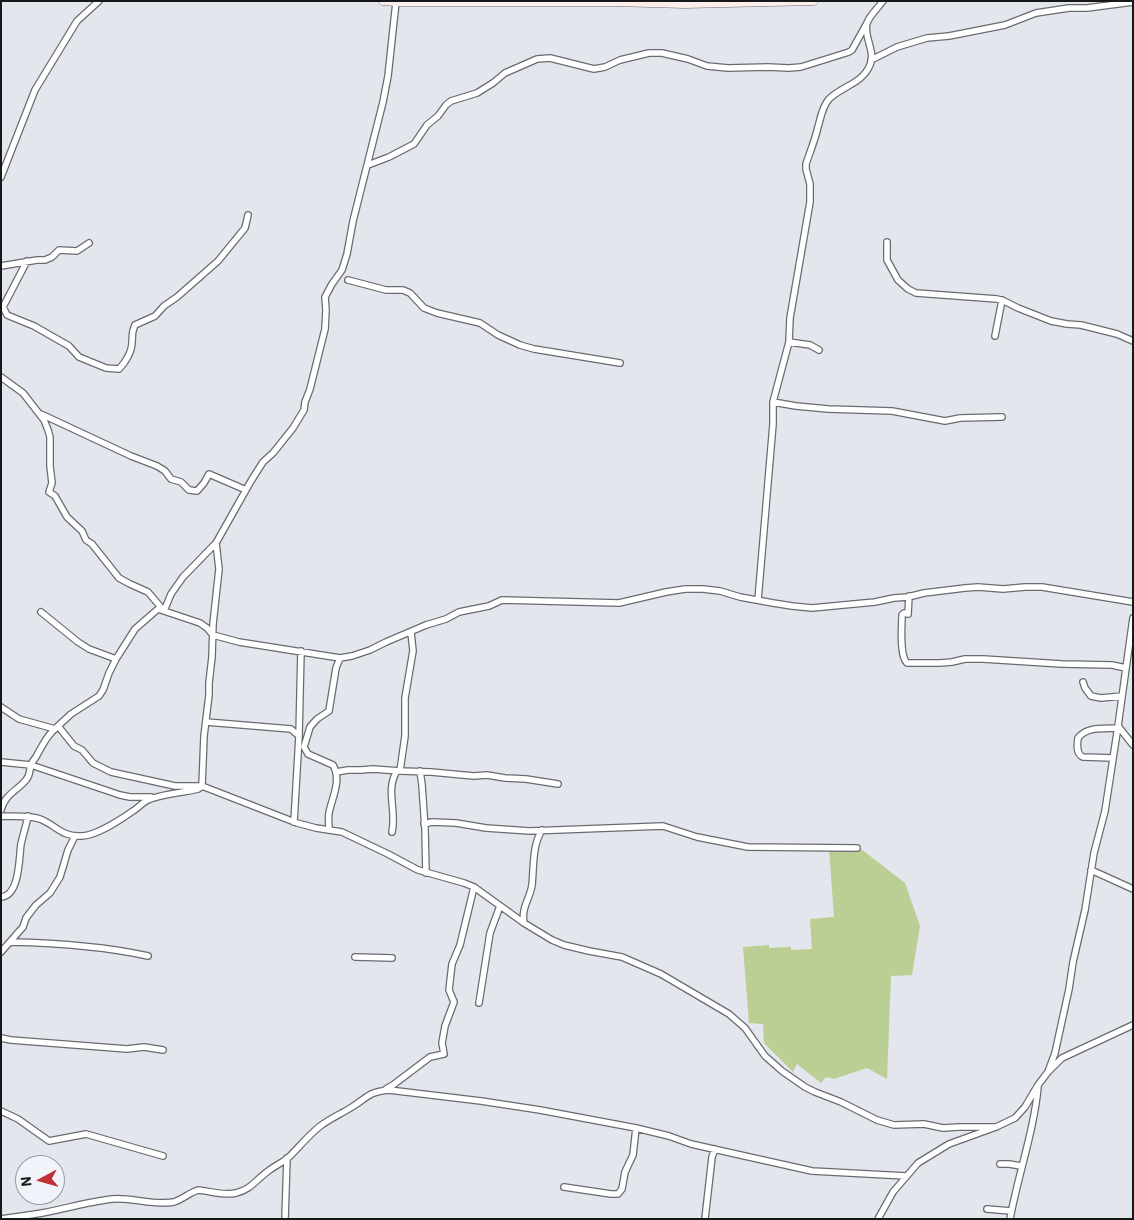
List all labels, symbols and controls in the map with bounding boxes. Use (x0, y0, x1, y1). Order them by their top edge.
north arrow (15, 1155, 65, 1205)
text: N (17, 1175, 36, 1187)

